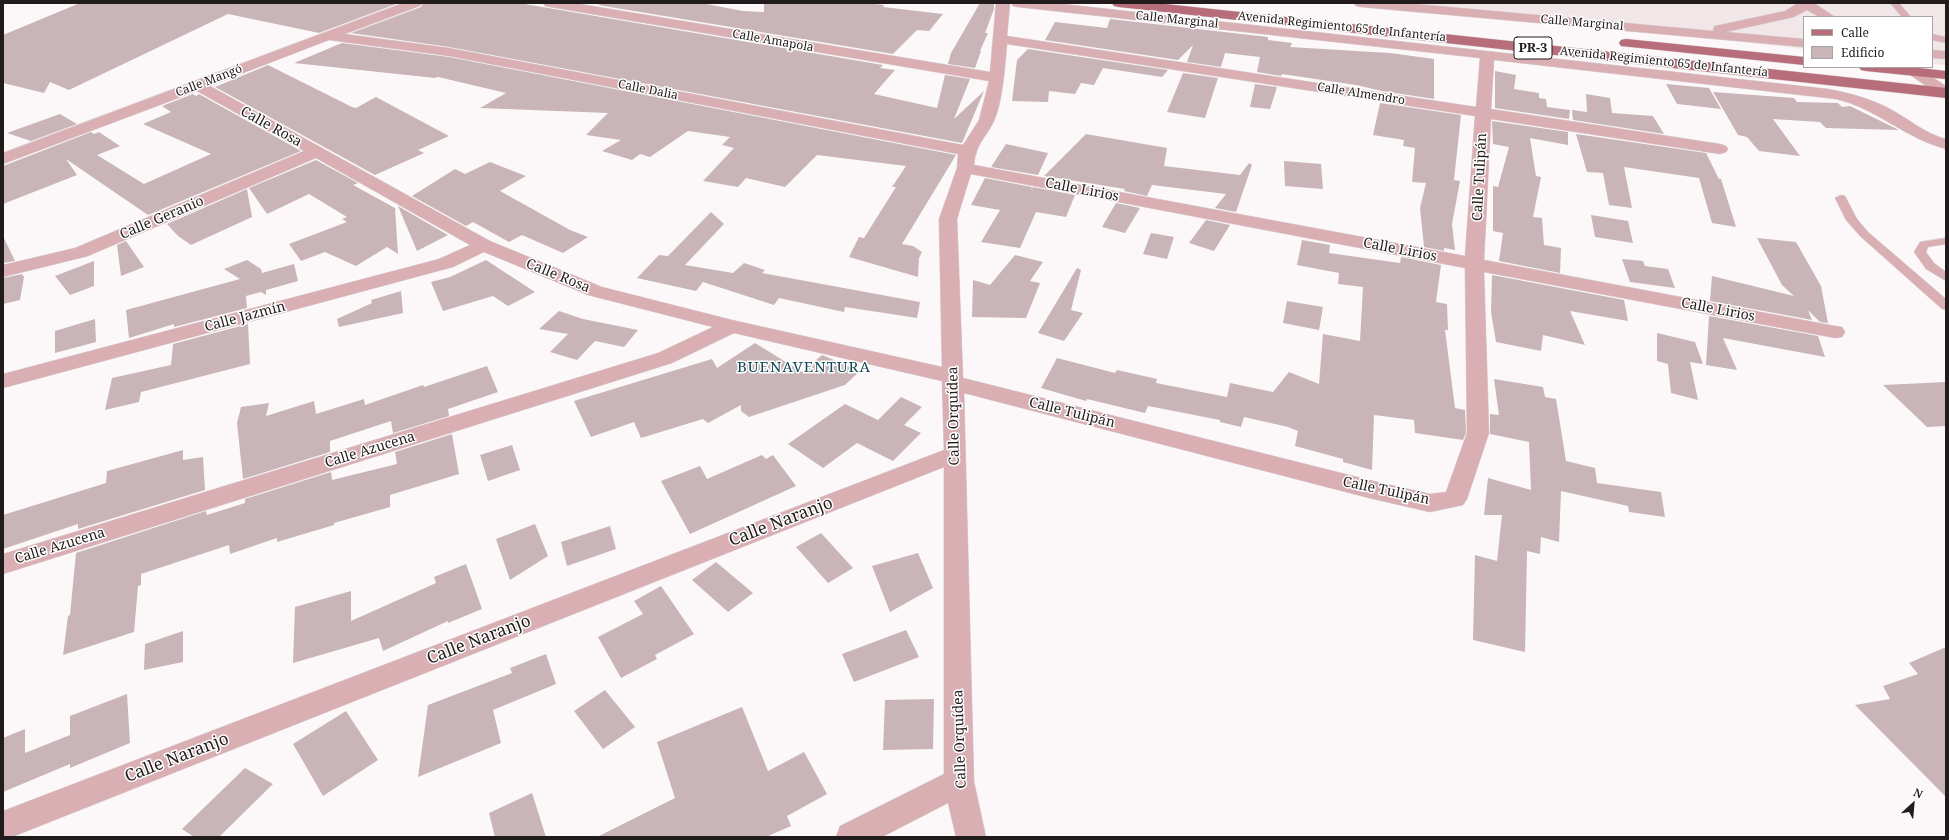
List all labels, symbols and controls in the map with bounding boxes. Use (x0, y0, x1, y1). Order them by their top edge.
street label: Calle Marginal (1135, 8, 1219, 32)
street label: Avenida Regimiento 65 de Infantería (1237, 9, 1447, 45)
street label: Calle Marginal (1540, 12, 1624, 34)
legend (1803, 16, 1933, 68)
text: Calle (1841, 24, 1869, 41)
street label: Calle Amapola (731, 27, 815, 55)
road number: PR-3 (1514, 37, 1552, 59)
street label: Avenida Regimiento 65 de Infantería (1559, 44, 1769, 80)
text: Edificio (1841, 44, 1884, 61)
street label: Calle Mangó (174, 62, 244, 100)
street label: Calle Dalia (617, 77, 679, 103)
street label: Calle Almendro (1316, 80, 1406, 108)
street label: Calle Rosa (237, 103, 305, 151)
street label: Calle Tulipán (1469, 133, 1491, 221)
street label: Calle Lirios (1044, 175, 1120, 205)
street label: Calle Geranio (117, 193, 207, 243)
street label: Calle Lirios (1362, 235, 1438, 265)
street label: Calle Rosa (523, 256, 593, 296)
street label: Calle Lirios (1680, 295, 1756, 325)
street label: Calle Jazmín (203, 298, 287, 336)
district label: BUENAVENTURA (737, 359, 871, 377)
street label: Calle Orquídea (945, 366, 963, 466)
street label: Calle Tulipán (1027, 394, 1117, 432)
street label: Calle Azucena (323, 428, 417, 472)
street label: Calle Tulipán (1341, 474, 1431, 508)
street label: Calle Naranjo (726, 493, 836, 551)
street label: Calle Azucena (13, 524, 107, 568)
street label: Calle Naranjo (424, 611, 534, 669)
street label: Calle Orquídea (950, 689, 970, 789)
street label: Calle Naranjo (122, 729, 232, 787)
north arrow (1893, 784, 1933, 824)
text: N (1911, 784, 1926, 801)

